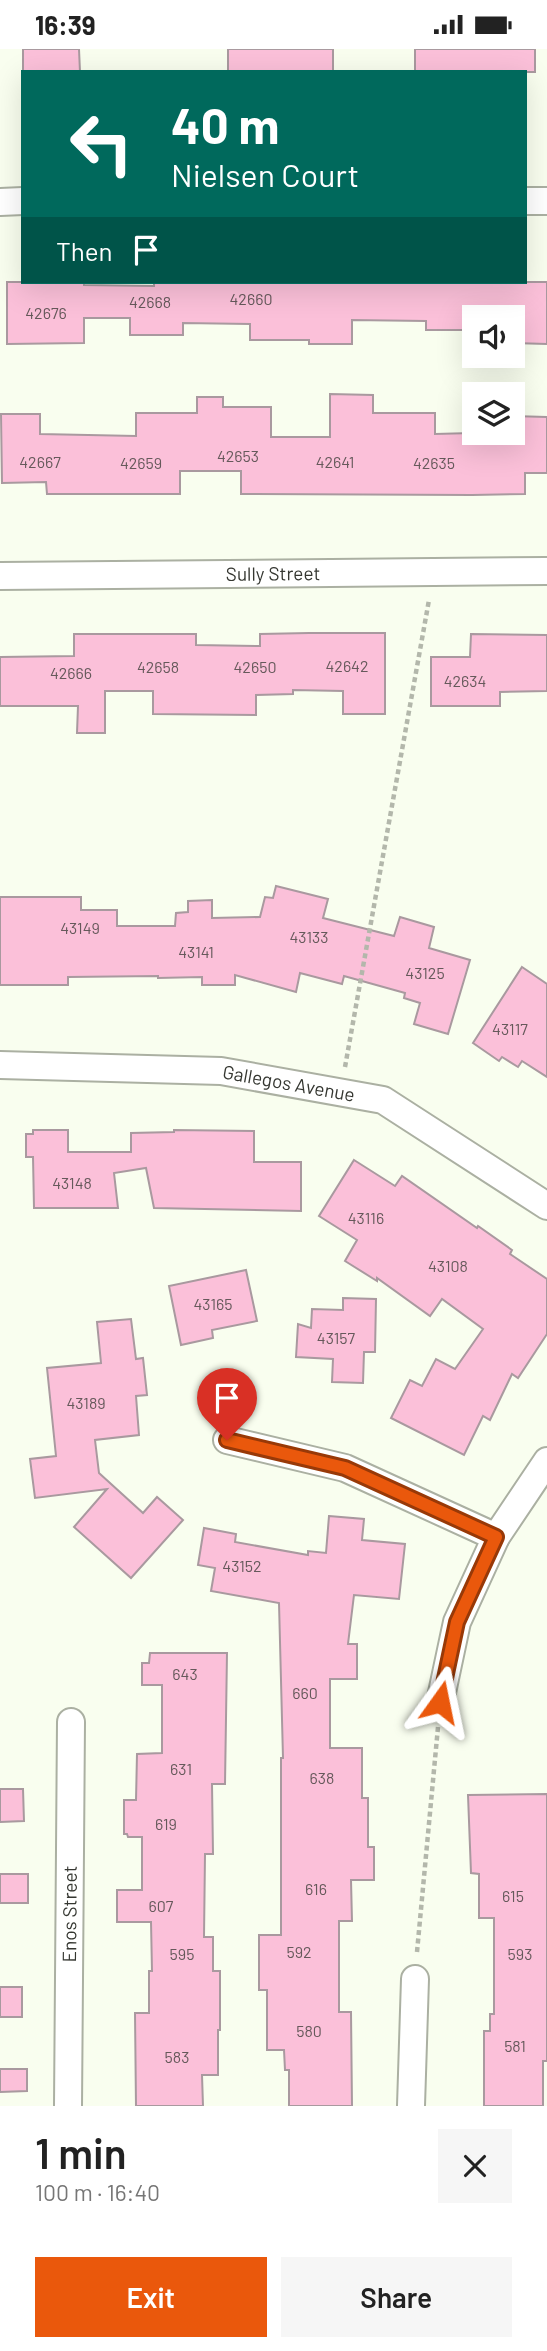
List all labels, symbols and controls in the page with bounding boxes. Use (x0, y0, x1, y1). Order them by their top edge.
text: 16:39 (35, 9, 95, 40)
text: 40 m (171, 95, 279, 154)
icon: left (56, 98, 147, 189)
text: Nielsen Court (171, 155, 359, 193)
icon: arrive (127, 231, 165, 269)
text: Then (56, 235, 113, 266)
house number: 42660 (230, 289, 272, 308)
house number: 42668 (129, 292, 171, 311)
house number: 42676 (25, 303, 67, 322)
map controls (462, 305, 525, 445)
button: sound (462, 305, 525, 368)
button: layers (462, 382, 525, 445)
house number: 42653 (217, 446, 259, 465)
house number: 42667 (19, 452, 61, 471)
house number: 42641 (316, 452, 354, 471)
house number: 42659 (120, 453, 162, 472)
house number: 42635 (413, 453, 455, 472)
street label: Sully Street (226, 561, 320, 585)
house number: 42642 (325, 656, 369, 675)
house number: 42658 (137, 657, 179, 676)
house number: 42650 (234, 657, 276, 676)
house number: 42666 (50, 663, 92, 682)
house number: 42634 (444, 671, 486, 690)
house number: 43149 (60, 918, 100, 937)
house number: 43133 (289, 927, 329, 946)
house number: 43141 (178, 942, 214, 961)
house number: 43125 (405, 963, 445, 982)
house number: 43117 (492, 1019, 528, 1038)
street label: Gallegos Avenue (221, 1060, 357, 1106)
house number: 43148 (52, 1173, 92, 1192)
house number: 43116 (348, 1208, 384, 1227)
house number: 43108 (428, 1256, 468, 1275)
house number: 43165 (193, 1294, 233, 1313)
house number: 43157 (317, 1328, 356, 1347)
pin (197, 1368, 257, 1440)
icon: arrive (208, 1379, 246, 1417)
house number: 43189 (66, 1393, 106, 1412)
house number: 43152 (222, 1556, 262, 1575)
house number: 643 (172, 1664, 198, 1683)
position arrow (403, 1665, 477, 1739)
house number: 660 (292, 1683, 318, 1702)
house number: 631 (170, 1759, 192, 1778)
house number: 638 (310, 1768, 334, 1787)
house number: 619 (155, 1814, 177, 1833)
street label: Enos Street (57, 1865, 81, 1963)
house number: 616 (305, 1879, 327, 1898)
house number: 615 (502, 1886, 524, 1905)
house number: 607 (149, 1896, 174, 1915)
house number: 592 (286, 1942, 312, 1961)
house number: 595 (170, 1944, 194, 1963)
house number: 593 (508, 1944, 532, 1963)
house number: 580 (296, 2021, 322, 2040)
house number: 581 (504, 2036, 526, 2055)
house number: 583 (165, 2047, 189, 2066)
text: 1 min (35, 2127, 127, 2177)
button: close (438, 2129, 512, 2203)
text: 100 m · 16:40 (35, 2178, 160, 2206)
button: Exit (35, 2257, 267, 2337)
button: Share (281, 2257, 512, 2337)

